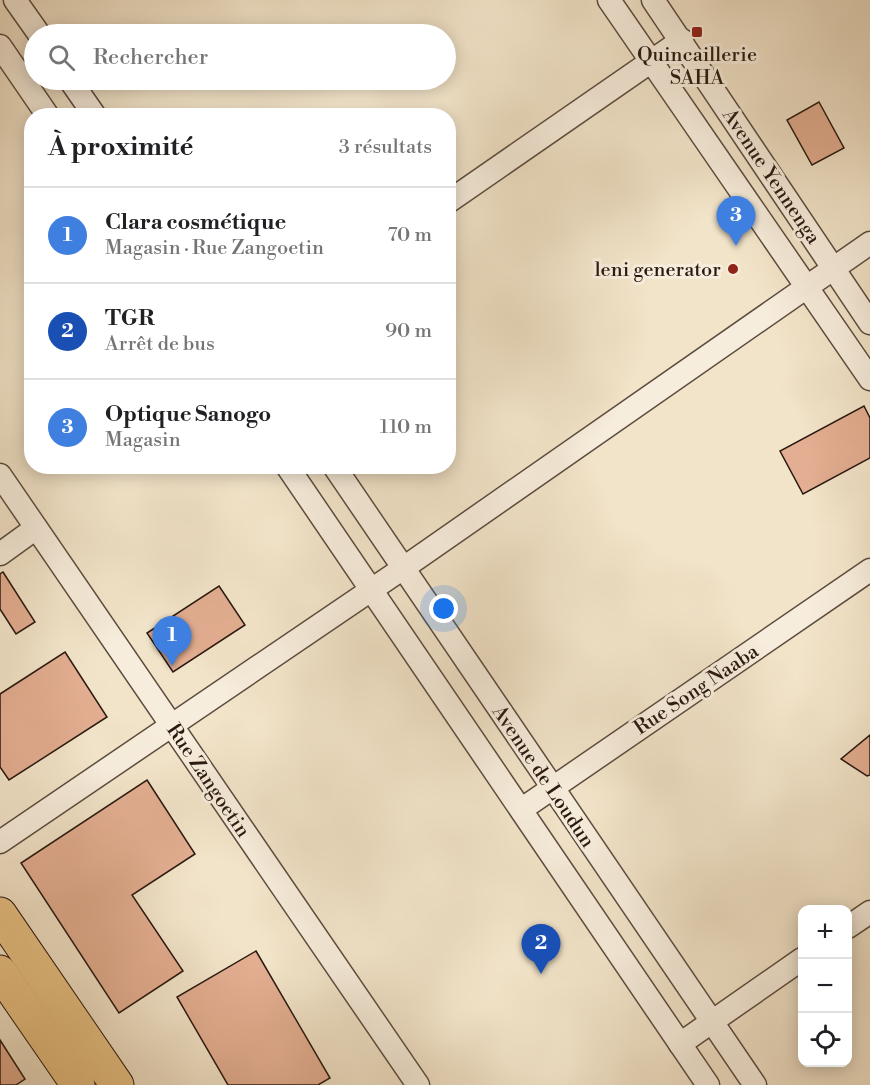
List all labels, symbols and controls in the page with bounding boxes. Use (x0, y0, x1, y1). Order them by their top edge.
search box (24, 24, 456, 90)
marker: Quincaillerie SAHA (690, 25, 704, 39)
icon: search (45, 41, 78, 74)
place label: Quincaillerie SAHA (637, 43, 757, 91)
text: Rechercher (93, 44, 208, 71)
street label: Avenue Yennenga (716, 103, 826, 250)
text: À proximité (48, 131, 193, 163)
text: 3 résultats (339, 135, 432, 160)
pin: 3 (716, 196, 756, 246)
text: Clara cosmétique (105, 209, 286, 236)
text: 1 (63, 223, 72, 248)
text: 70 m (388, 223, 432, 248)
text: Magasin · Rue Zangoetin (105, 236, 324, 261)
place label: leni generator (595, 258, 721, 283)
marker: leni generator (726, 262, 740, 276)
text: TGR (105, 305, 155, 332)
text: 2 (61, 319, 74, 344)
text: 90 m (385, 319, 432, 344)
text: Arrêt de bus (105, 332, 215, 357)
text: Optique Sanogo (105, 401, 271, 428)
text: 3 (61, 415, 74, 440)
text: 110 m (380, 415, 432, 440)
text: Magasin (105, 428, 181, 453)
your location (429, 594, 458, 623)
pin: 1 (152, 616, 192, 666)
street label: Rue Song Naaba (630, 639, 765, 741)
street label: Avenue de Loudun (485, 700, 600, 853)
street label: Rue Zangoetin (161, 719, 255, 843)
map controls (798, 905, 852, 1067)
button: + (798, 905, 852, 959)
pin: 2 (522, 924, 560, 974)
button: − (798, 959, 852, 1013)
button: locate (798, 1013, 852, 1067)

